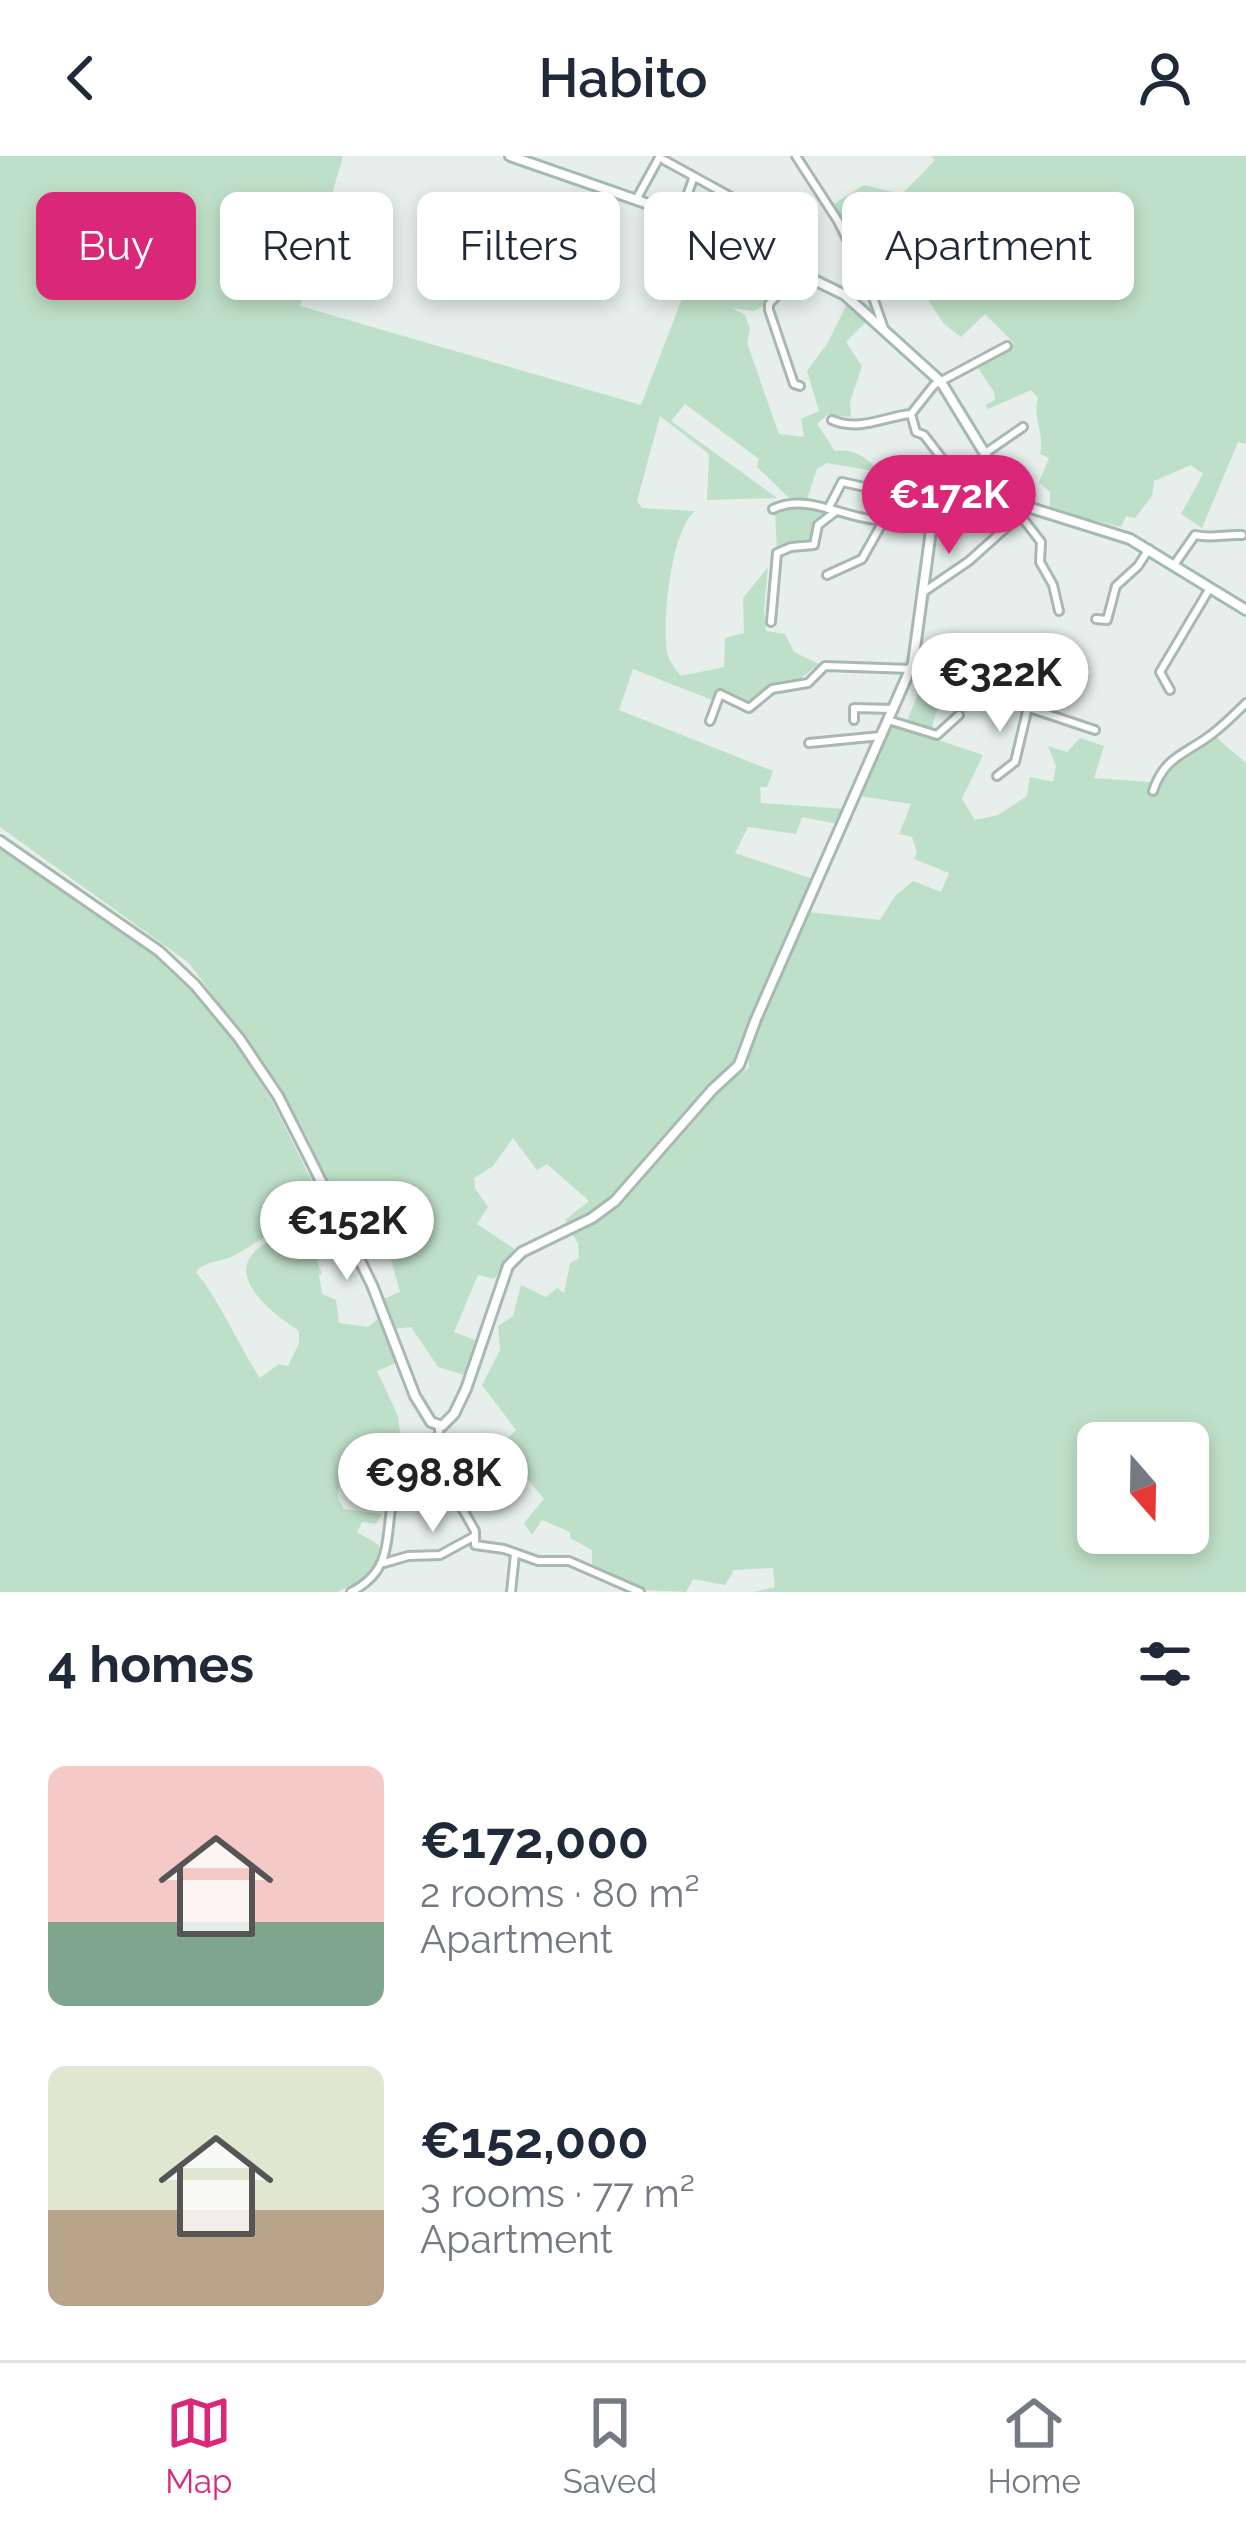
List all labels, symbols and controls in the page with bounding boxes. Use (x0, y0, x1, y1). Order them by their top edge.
icon: back (48, 45, 114, 111)
icon: person (1132, 45, 1198, 111)
text: Habito (538, 46, 708, 110)
chip: Buy (36, 192, 196, 300)
chip: Rent (220, 192, 393, 300)
chip: Filters (417, 192, 620, 300)
chip: New (644, 192, 818, 300)
chip: Apartment (842, 192, 1134, 300)
pin: €172K (865, 455, 1033, 557)
text: €172K (889, 471, 1009, 517)
pin: €322K (916, 633, 1084, 735)
text: €322K (939, 649, 1061, 695)
pin: €152K (263, 1181, 431, 1283)
text: €152K (287, 1197, 407, 1243)
north arrow (1077, 1422, 1209, 1554)
map controls (1077, 1422, 1209, 1554)
pin: €98.8K (335, 1433, 531, 1535)
text: €98.8K (365, 1449, 501, 1495)
icon: filters (1132, 1631, 1198, 1697)
text: 4 homes (48, 1634, 254, 1694)
text: €172,000 (420, 1810, 649, 1870)
icon: home (144, 1814, 288, 1958)
text: 2 rooms · 80 m² (420, 1870, 700, 1916)
text: Apartment (420, 1916, 613, 1962)
text: €152,000 (420, 2110, 649, 2170)
icon: home (144, 2114, 288, 2258)
text: 3 rooms · 77 m² (420, 2170, 695, 2216)
text: Apartment (420, 2216, 613, 2262)
tab: Map (165, 2390, 232, 2501)
tab: Saved (563, 2390, 657, 2501)
tab: Home (987, 2390, 1081, 2501)

